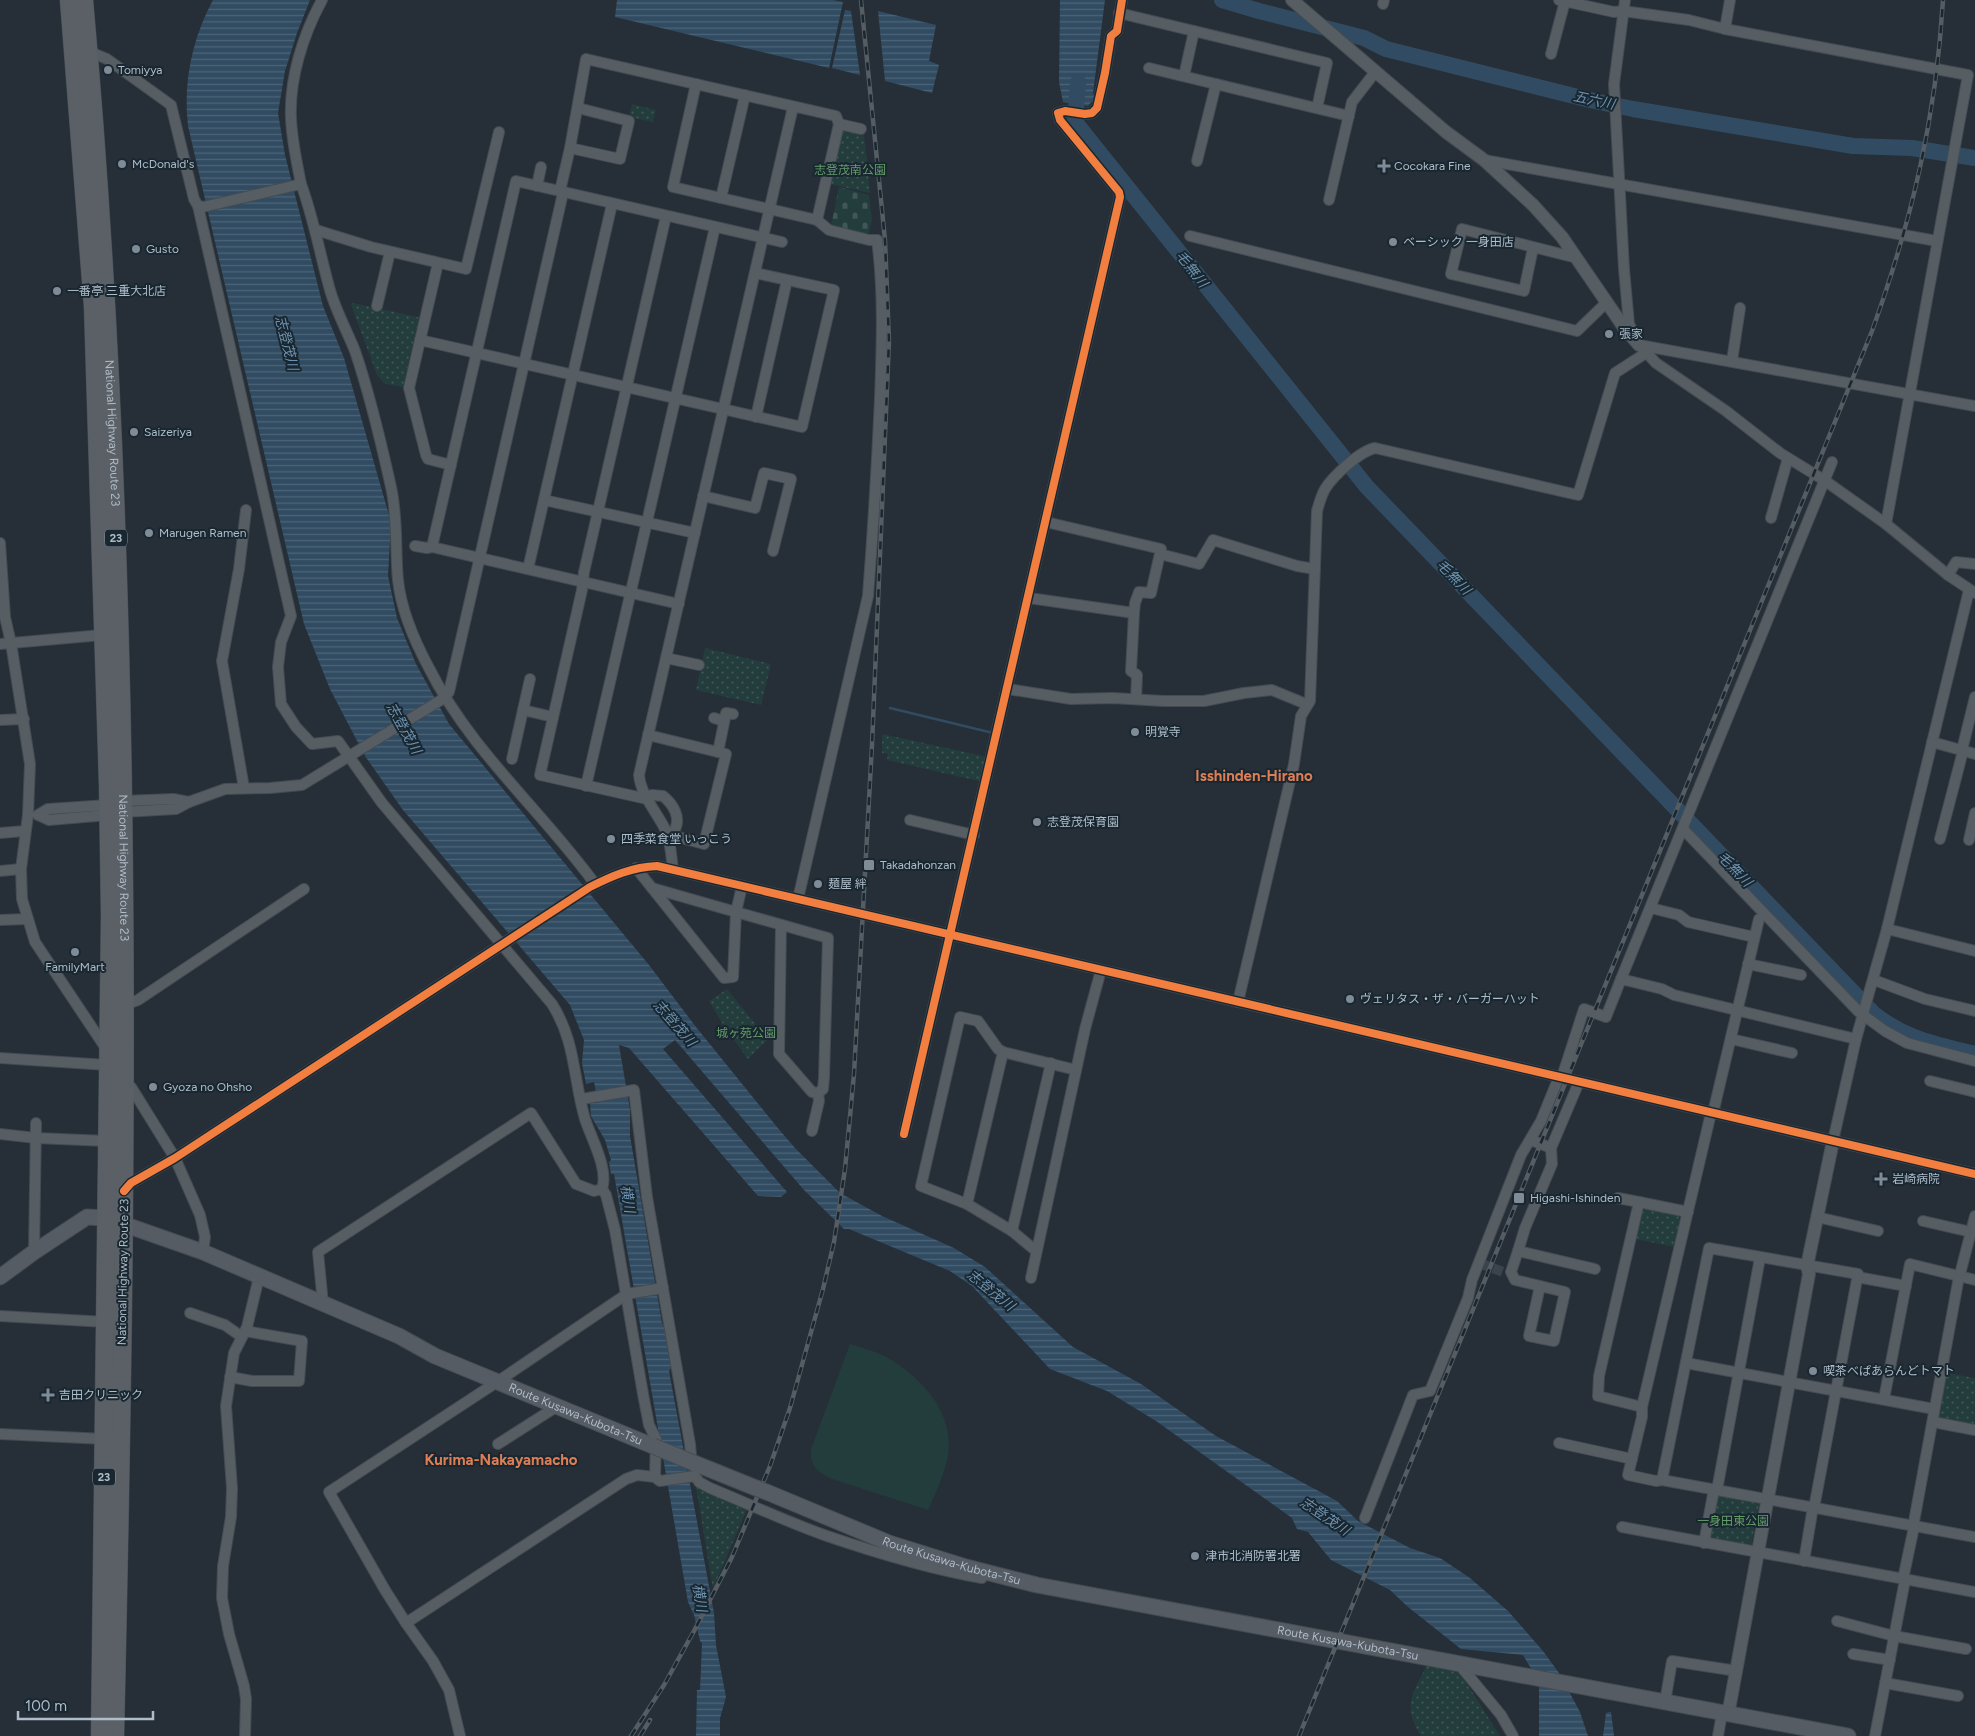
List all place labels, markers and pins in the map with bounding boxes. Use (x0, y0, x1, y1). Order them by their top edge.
place label: Tomiyya (118, 63, 162, 77)
marker: Tomiyya (102, 64, 114, 76)
place label: McDonald's (132, 157, 195, 171)
marker: McDonald's (116, 158, 128, 170)
place label: Cocokara Fine (1394, 159, 1471, 173)
marker: Cocokara Fine (1378, 160, 1390, 172)
place label: ベーシック 一身田店 (1403, 235, 1514, 249)
marker: ベーシック 一身田店 (1387, 236, 1399, 248)
place label: Gusto (146, 242, 179, 256)
marker: Gusto (130, 243, 142, 255)
place label: 一番亭 三重大北店 (67, 284, 166, 298)
marker: 一番亭 三重大北店 (51, 285, 63, 297)
place label: 張家 (1619, 327, 1643, 341)
marker: 張家 (1603, 328, 1615, 340)
place label: Saizeriya (144, 425, 192, 439)
marker: Saizeriya (128, 426, 140, 438)
place label: Marugen Ramen (159, 526, 247, 540)
marker: Marugen Ramen (143, 527, 155, 539)
place label: 明覚寺 (1145, 725, 1181, 739)
marker: 明覚寺 (1129, 726, 1141, 738)
place label: 志登茂保育園 (1047, 815, 1119, 829)
marker: 志登茂保育園 (1031, 816, 1043, 828)
place label: 四季菜食堂 いっこう (621, 832, 732, 846)
marker: 四季菜食堂 いっこう (605, 833, 617, 845)
marker: Takadahonzan (862, 858, 876, 872)
place label: Takadahonzan (880, 858, 956, 872)
place label: 麺屋 絆 (828, 877, 867, 891)
marker: 麺屋 絆 (812, 878, 824, 890)
marker: FamilyMart (69, 946, 81, 958)
place label: FamilyMart (45, 960, 105, 974)
place label: ヴェリタス・ザ・バーガーハット (1360, 992, 1540, 1006)
marker: ヴェリタス・ザ・バーガーハット (1344, 993, 1356, 1005)
place label: Gyoza no Ohsho (163, 1080, 252, 1094)
marker: Gyoza no Ohsho (147, 1081, 159, 1093)
marker: 岩崎病院 (1874, 1172, 1888, 1186)
place label: 岩崎病院 (1892, 1172, 1940, 1186)
marker: Higashi-Ishinden (1512, 1191, 1526, 1205)
place label: Higashi-Ishinden (1530, 1191, 1621, 1205)
place label: 喫茶べぱあらんどトマト (1823, 1364, 1955, 1378)
marker: 喫茶べぱあらんどトマト (1807, 1365, 1819, 1377)
marker: 吉田クリニック (41, 1388, 55, 1402)
place label: 吉田クリニック (59, 1388, 143, 1402)
place label: 津市北消防署北署 (1205, 1549, 1301, 1563)
marker: 津市北消防署北署 (1189, 1550, 1201, 1562)

